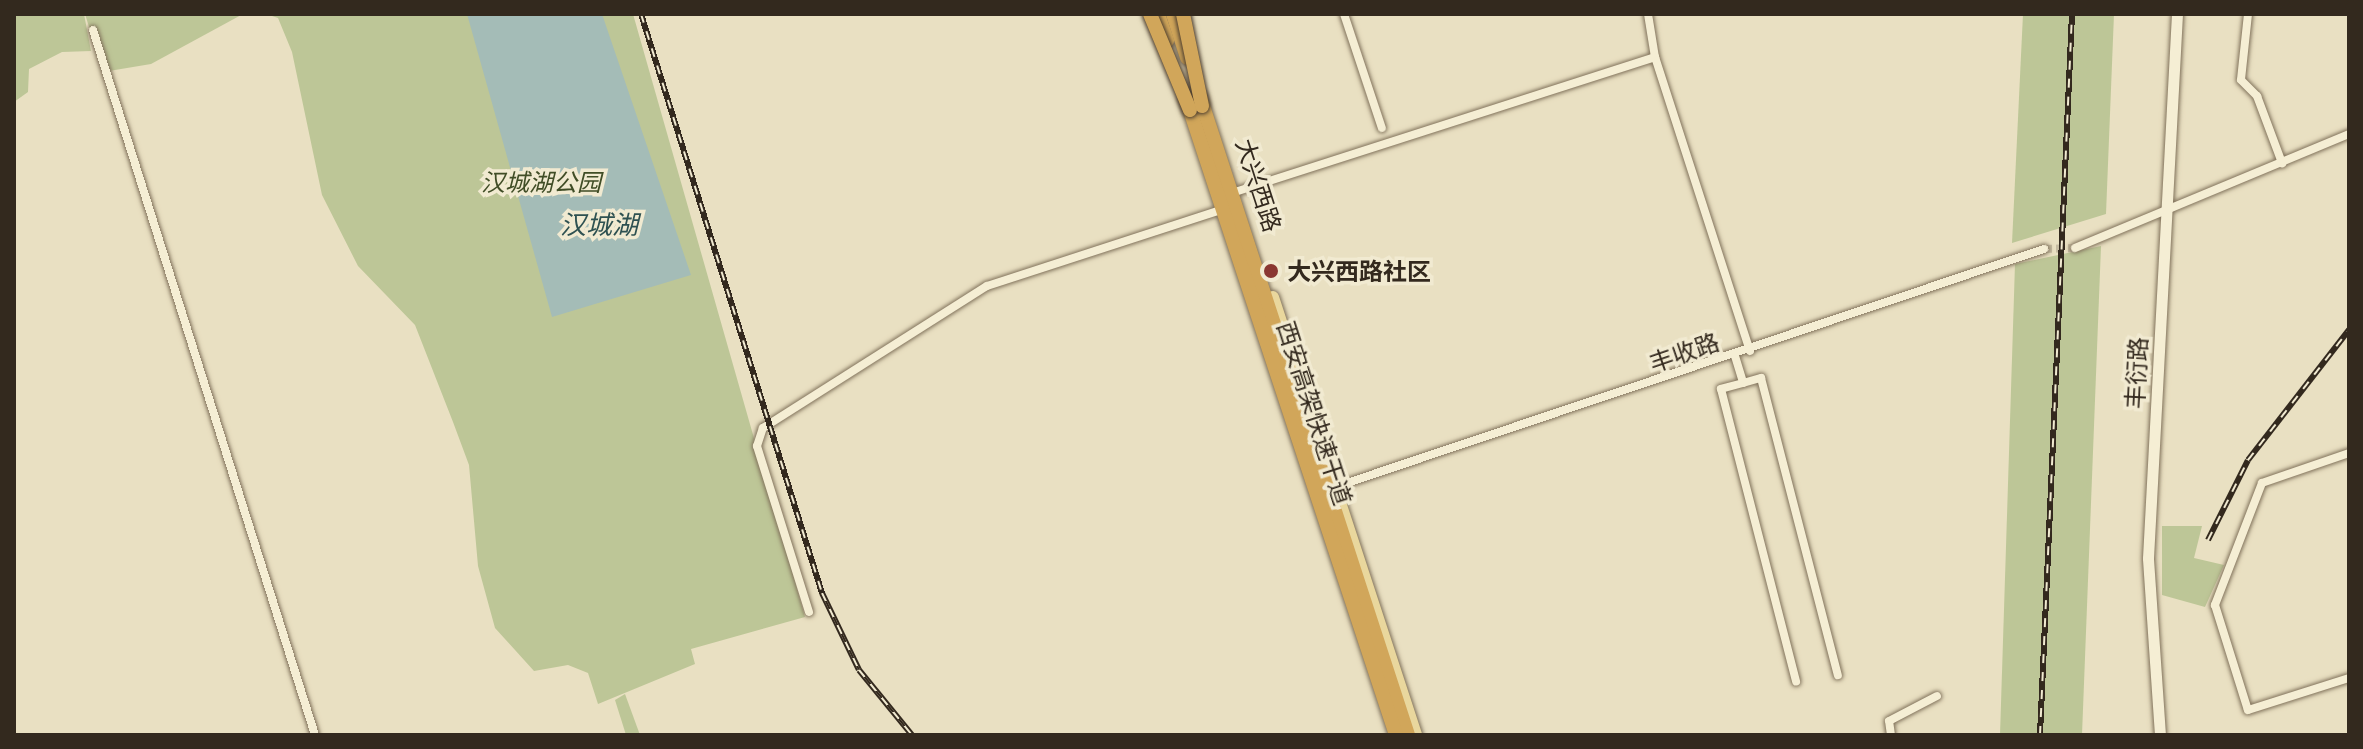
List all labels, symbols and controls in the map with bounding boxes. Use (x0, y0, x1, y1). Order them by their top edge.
street label: 大兴西路 (1230, 135, 1288, 235)
park label: 汉城湖公园 (481, 168, 601, 196)
water label: 汉城湖 (560, 208, 638, 240)
place label: 大兴西路社区 (1287, 257, 1431, 285)
marker: 大兴西路社区 (1262, 262, 1280, 280)
street label: 西安高架快速干道 (1272, 317, 1358, 509)
street label: 丰收路 (1645, 327, 1723, 377)
street label: 丰衍路 (2120, 336, 2152, 410)

